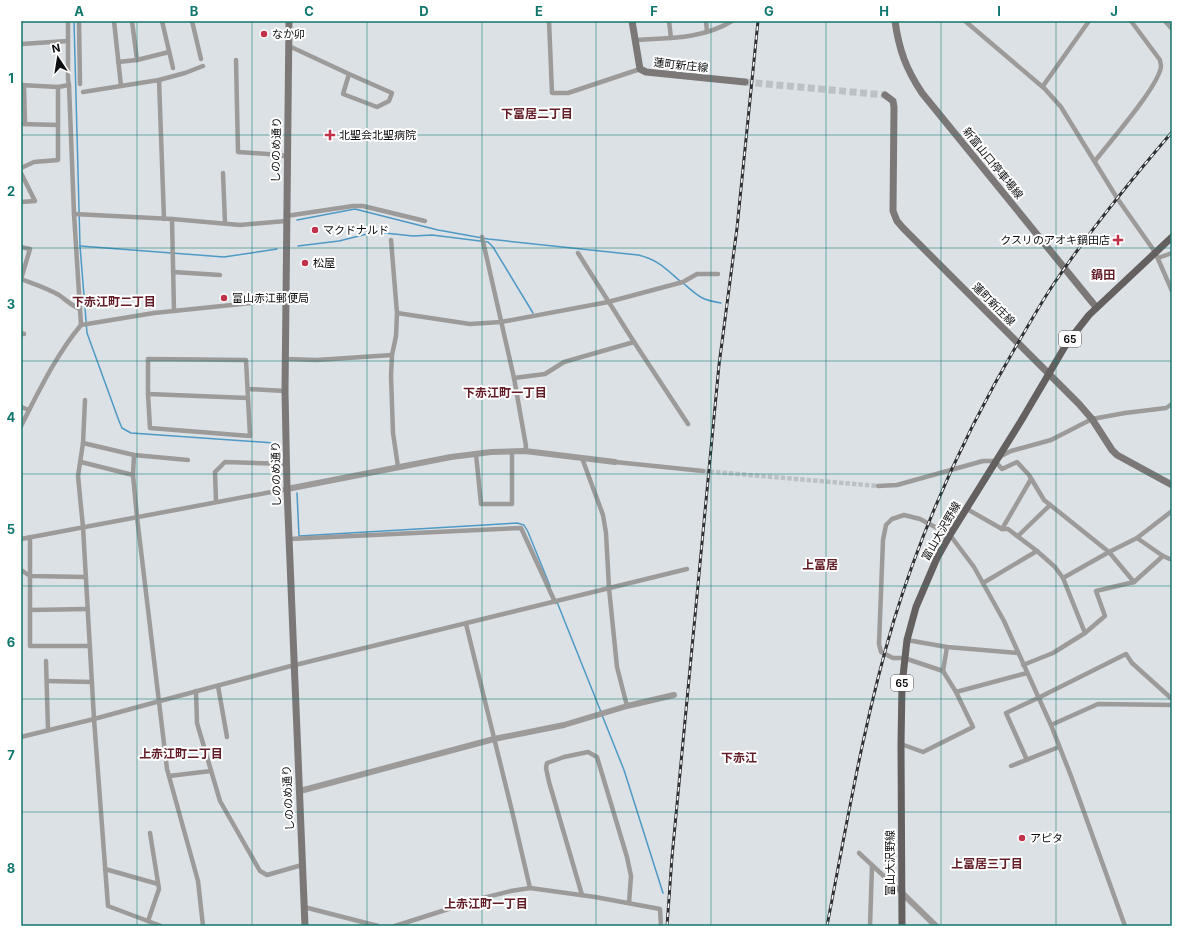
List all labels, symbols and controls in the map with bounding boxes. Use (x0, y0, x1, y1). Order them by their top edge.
text: A (74, 3, 84, 19)
text: B (190, 3, 199, 19)
text: C (304, 3, 314, 19)
text: D (419, 3, 429, 19)
text: E (535, 3, 543, 19)
text: F (650, 3, 658, 19)
text: G (764, 3, 774, 19)
text: H (879, 3, 889, 19)
text: I (997, 3, 1001, 19)
text: J (1110, 3, 1118, 19)
place label: なか卯 (272, 27, 305, 41)
marker: なか卯 (259, 29, 269, 39)
north arrow (38, 38, 78, 78)
text: N (50, 40, 61, 56)
street label: 蓮町新庄線 (653, 55, 709, 75)
text: 1 (8, 70, 14, 86)
district label: 下冨居二丁目 (501, 106, 573, 121)
street label: しののめ通り (268, 117, 284, 183)
street label: 新富山口停車場線 (960, 124, 1026, 202)
place label: 北聖会北聖病院 (339, 128, 416, 142)
marker: 北聖会北聖病院 (324, 129, 336, 141)
text: 2 (7, 183, 15, 199)
place label: マクドナルド (323, 223, 389, 237)
marker: マクドナルド (310, 225, 320, 235)
place label: クスリのアオキ鍋田店 (1000, 233, 1110, 247)
marker: クスリのアオキ鍋田店 (1113, 235, 1123, 245)
place label: 松屋 (313, 256, 335, 270)
marker: 松屋 (300, 258, 310, 268)
district label: 鍋田 (1091, 267, 1115, 282)
street label: 蓮町新庄線 (970, 280, 1018, 328)
place label: 富山赤江郵便局 (232, 291, 309, 305)
marker: 富山赤江郵便局 (219, 293, 229, 303)
district label: 下赤江町二丁目 (72, 294, 156, 309)
text: 3 (7, 296, 15, 312)
road number: 65 (1059, 331, 1081, 347)
district label: 下赤江町一丁目 (463, 385, 547, 400)
text: 4 (7, 409, 16, 425)
street label: しののめ通り (268, 441, 284, 507)
street label: 富山大沢野線 (918, 499, 964, 563)
text: 5 (7, 521, 15, 537)
district label: 上冨居 (802, 557, 838, 572)
text: 6 (7, 634, 15, 650)
road number: 65 (891, 675, 913, 691)
district label: 上赤江町二丁目 (139, 746, 223, 761)
text: 7 (7, 747, 15, 763)
district label: 下赤江 (721, 750, 757, 765)
street label: しののめ通り (279, 765, 297, 831)
street label: 富山大沢野線 (883, 830, 897, 896)
place label: アピタ (1030, 831, 1063, 845)
marker: アピタ (1017, 833, 1027, 843)
district label: 上冨居三丁目 (951, 856, 1023, 871)
text: 8 (7, 860, 15, 876)
district label: 上赤江町一丁目 (444, 896, 528, 911)

